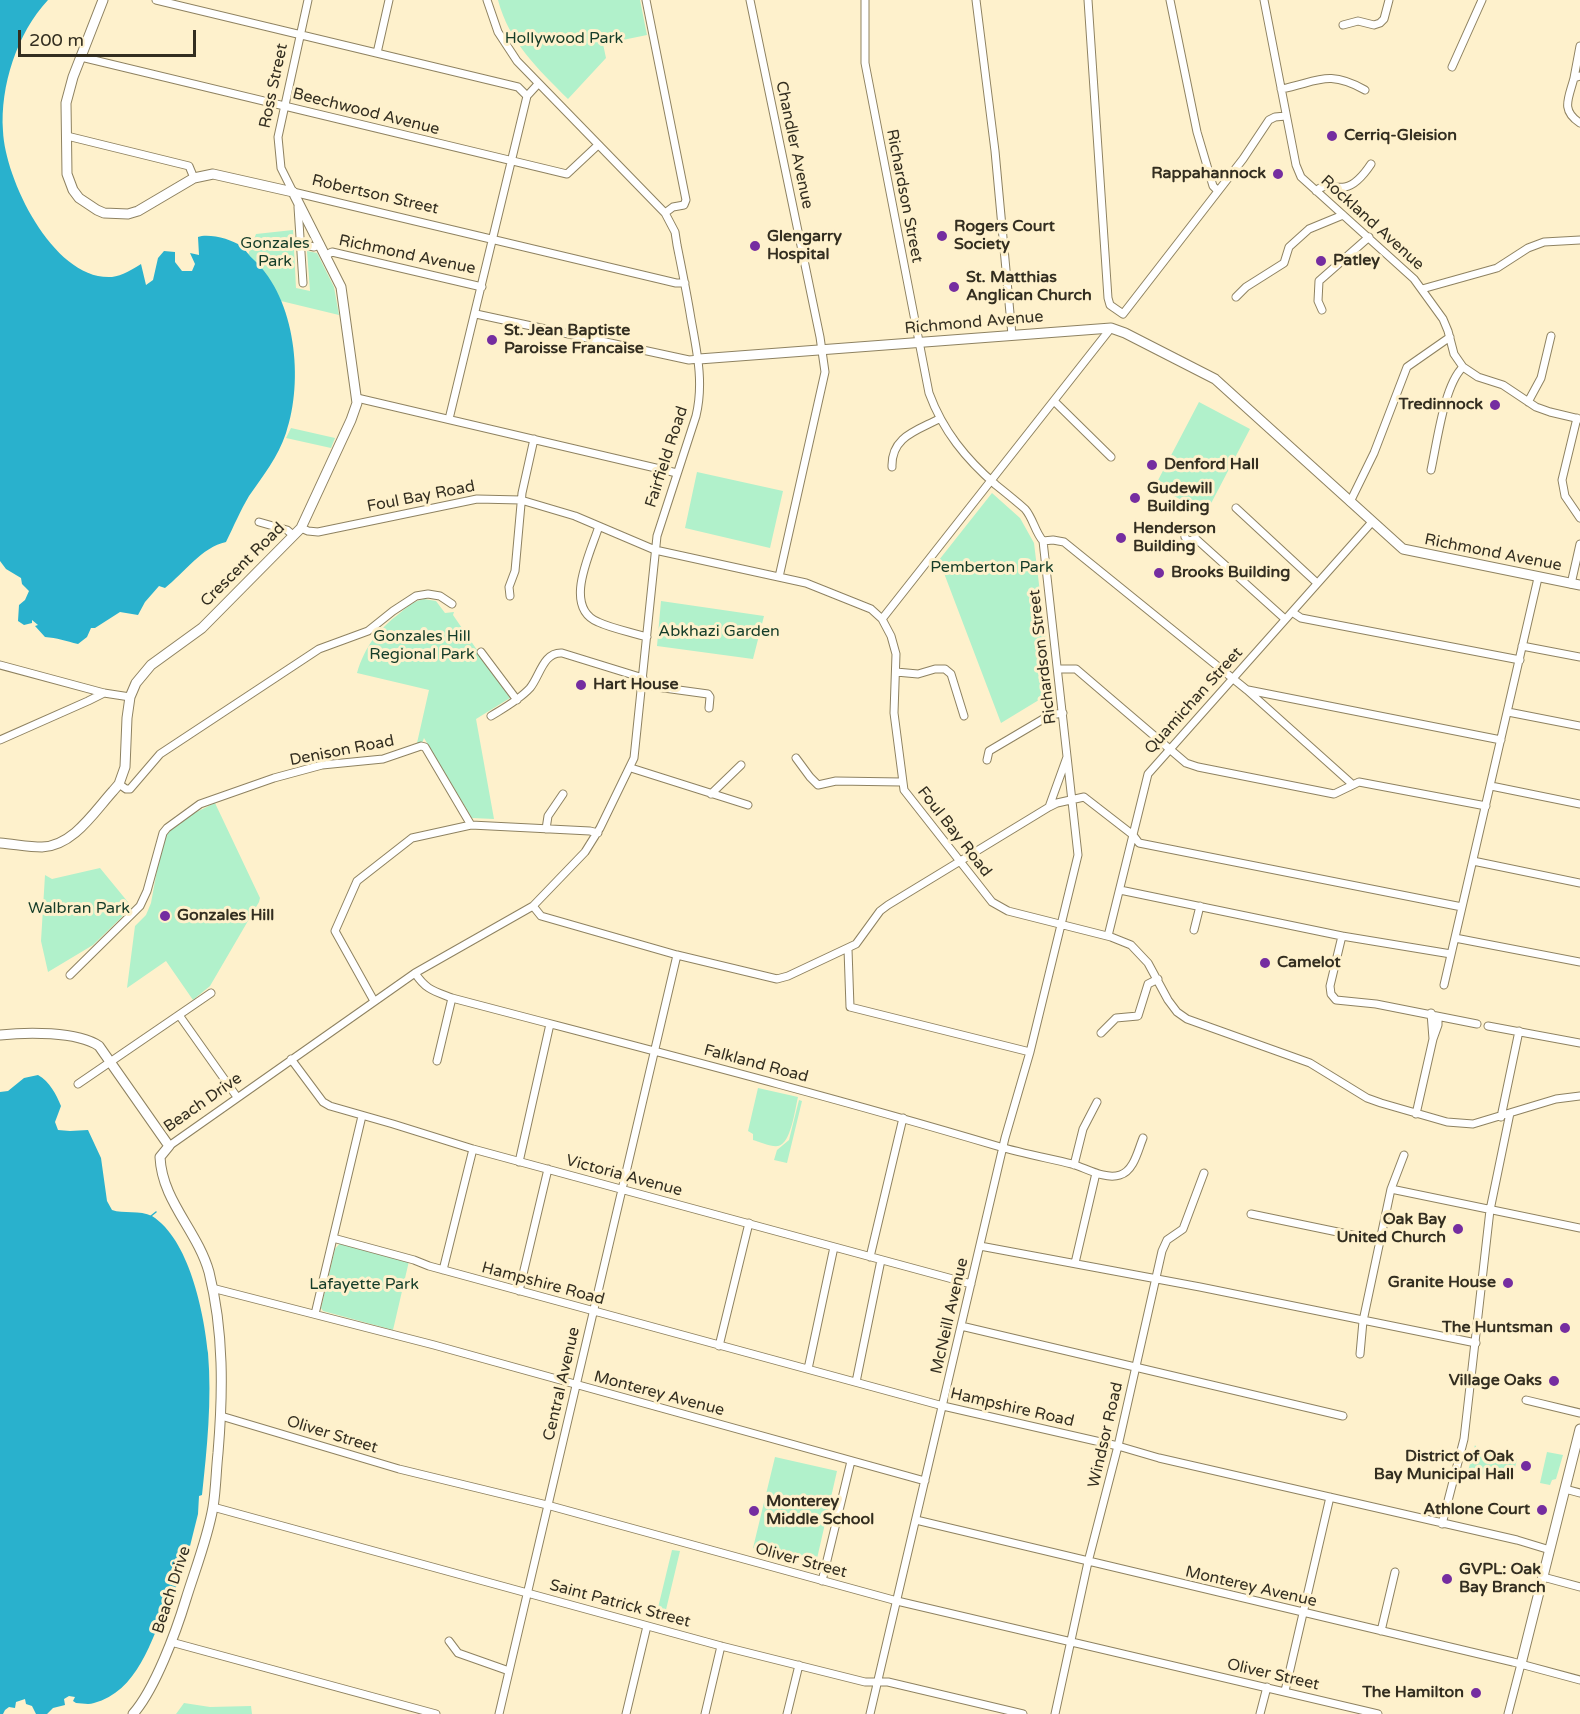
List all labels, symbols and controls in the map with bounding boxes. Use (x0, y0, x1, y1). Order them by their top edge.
scale bar (21, 18, 200, 56)
text: 200 m (29, 29, 84, 51)
park label: Hollywood Park (505, 29, 623, 49)
street label: Ross Street (256, 42, 292, 130)
street label: Chandler Avenue (771, 79, 817, 211)
street label: Beechwood Avenue (291, 84, 441, 140)
place label: Cerriq-Gleision (1344, 126, 1457, 146)
street label: Richardson Street (882, 128, 926, 264)
marker: Cerriq-Gleision (1325, 129, 1339, 143)
place label: Rappahannock (1151, 164, 1266, 184)
marker: Rappahannock (1271, 167, 1285, 181)
street label: Robertson Street (310, 171, 440, 219)
street label: Rockland Avenue (1316, 171, 1428, 275)
place label: Rogers Court Society (954, 217, 1055, 255)
place label: Glengarry Hospital (767, 227, 842, 265)
marker: Rogers Court Society (935, 229, 949, 243)
street label: Richmond Avenue (337, 231, 477, 279)
park label: Gonzales Park (240, 234, 310, 272)
marker: Glengarry Hospital (748, 239, 762, 253)
place label: Patley (1333, 251, 1380, 271)
marker: Patley (1314, 254, 1328, 268)
place label: St. Matthias Anglican Church (966, 268, 1092, 306)
marker: St. Matthias Anglican Church (947, 280, 961, 294)
street label: Richmond Avenue (904, 307, 1044, 339)
place label: St. Jean Baptiste Paroisse Francaise (504, 321, 644, 359)
marker: St. Jean Baptiste Paroisse Francaise (485, 333, 499, 347)
place label: Tredinnock (1399, 395, 1483, 415)
marker: Tredinnock (1488, 398, 1502, 412)
street label: Fairfield Road (642, 404, 692, 510)
place label: Denford Hall (1164, 455, 1259, 475)
marker: Denford Hall (1145, 458, 1159, 472)
street label: Foul Bay Road (365, 477, 477, 517)
place label: Gudewill Building (1147, 479, 1213, 517)
marker: Gudewill Building (1128, 491, 1142, 505)
street label: Crescent Road (197, 519, 289, 611)
place label: Henderson Building (1133, 519, 1216, 557)
street label: Richmond Avenue (1423, 530, 1563, 576)
marker: Henderson Building (1114, 531, 1128, 545)
park label: Pemberton Park (930, 558, 1054, 578)
place label: Brooks Building (1171, 563, 1290, 583)
marker: Brooks Building (1152, 566, 1166, 580)
street label: Richardson Street (1025, 589, 1061, 725)
park label: Abkhazi Garden (658, 622, 780, 642)
park label: Gonzales Hill Regional Park (369, 627, 475, 665)
street label: Quamichan Street (1141, 644, 1247, 758)
place label: Hart House (593, 675, 679, 695)
marker: Hart House (574, 678, 588, 692)
street label: Denison Road (288, 731, 396, 771)
street label: Foul Bay Road (913, 783, 995, 881)
park label: Walbran Park (28, 899, 130, 919)
place label: Gonzales Hill (177, 906, 274, 926)
marker: Gonzales Hill (158, 909, 172, 923)
place label: Camelot (1277, 953, 1341, 973)
marker: Camelot (1258, 956, 1272, 970)
street label: Falkland Road (702, 1041, 810, 1087)
street label: Beach Drive (160, 1069, 246, 1137)
street label: Victoria Avenue (564, 1151, 684, 1201)
place label: Oak Bay United Church (1336, 1210, 1446, 1248)
marker: Oak Bay United Church (1451, 1222, 1465, 1236)
street label: McNeill Avenue (927, 1256, 973, 1376)
street label: Hampshire Road (479, 1258, 607, 1310)
place label: Granite House (1388, 1273, 1496, 1293)
park label: Lafayette Park (309, 1275, 419, 1295)
marker: Granite House (1501, 1276, 1515, 1290)
place label: The Huntsman (1442, 1318, 1553, 1338)
marker: The Huntsman (1558, 1321, 1572, 1335)
street label: Central Avenue (540, 1325, 584, 1443)
street label: Monterey Avenue (592, 1367, 726, 1421)
place label: Village Oaks (1449, 1371, 1542, 1391)
marker: Village Oaks (1547, 1374, 1561, 1388)
street label: Windsor Road (1085, 1380, 1127, 1490)
street label: Hampshire Road (948, 1384, 1076, 1432)
street label: Oliver Street (284, 1412, 380, 1458)
place label: District of Oak Bay Municipal Hall (1374, 1447, 1514, 1485)
marker: District of Oak Bay Municipal Hall (1519, 1459, 1533, 1473)
place label: Monterey Middle School (766, 1492, 874, 1530)
place label: Athlone Court (1423, 1500, 1530, 1520)
marker: Athlone Court (1535, 1503, 1549, 1517)
marker: Monterey Middle School (747, 1504, 761, 1518)
street label: Oliver Street (753, 1540, 849, 1582)
street label: Beach Drive (149, 1544, 195, 1636)
place label: GVPL: Oak Bay Branch (1459, 1560, 1546, 1598)
street label: Monterey Avenue (1183, 1563, 1319, 1611)
marker: GVPL: Oak Bay Branch (1440, 1572, 1454, 1586)
street label: Saint Patrick Street (547, 1576, 693, 1632)
street label: Oliver Street (1225, 1655, 1321, 1695)
place label: The Hamilton (1362, 1683, 1464, 1703)
marker: The Hamilton (1469, 1686, 1483, 1700)

